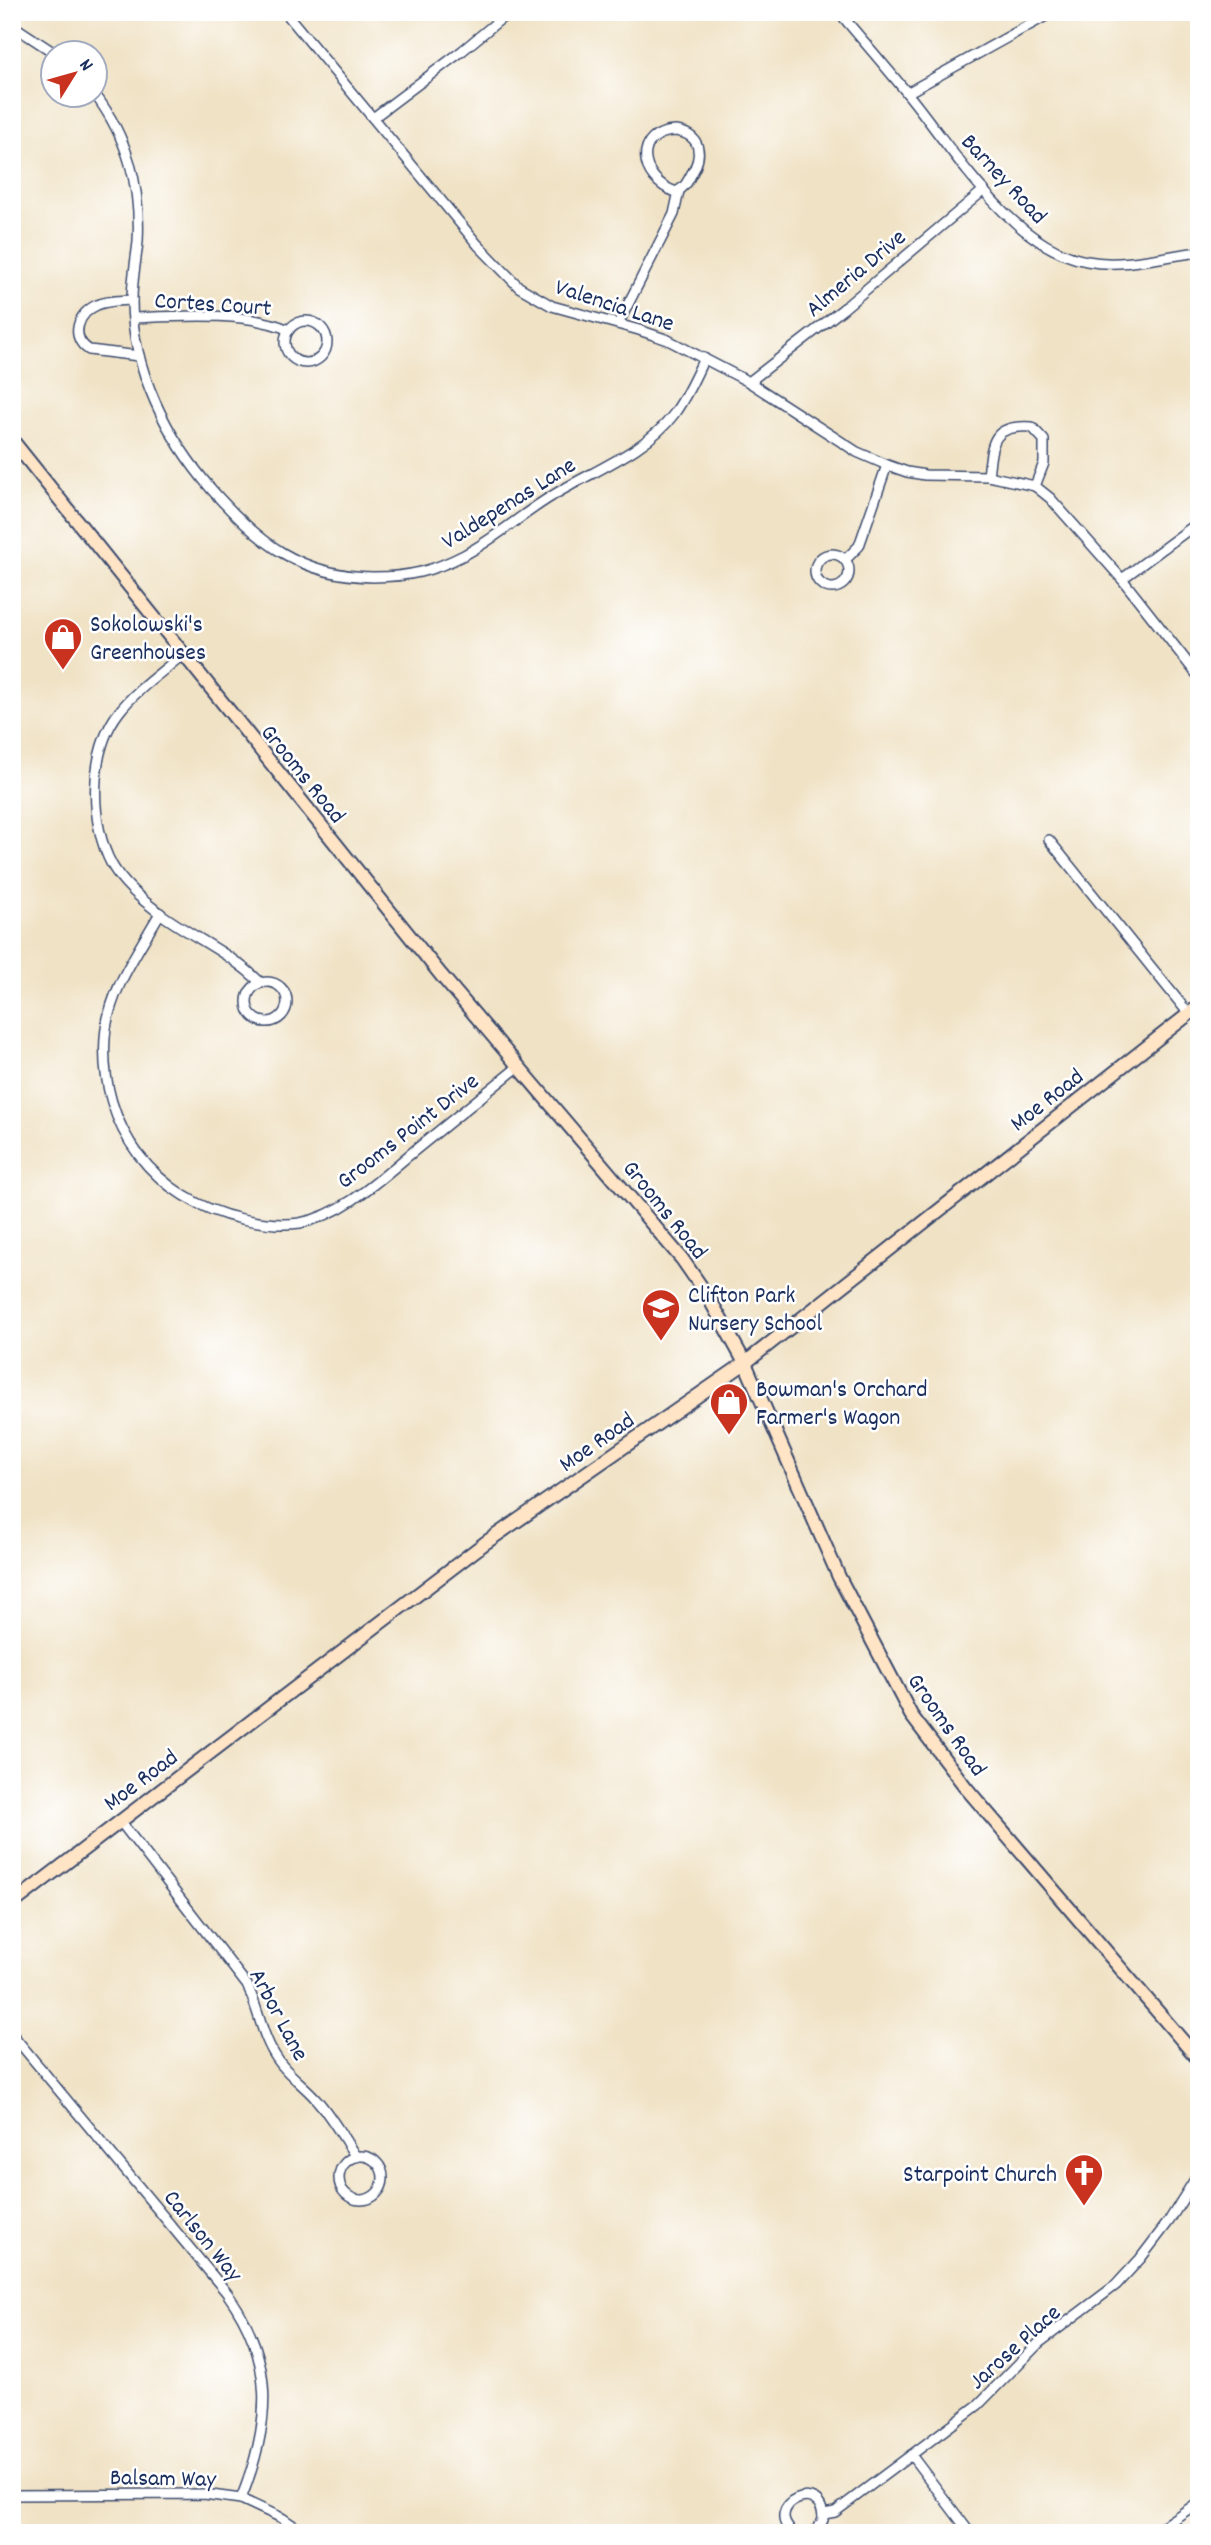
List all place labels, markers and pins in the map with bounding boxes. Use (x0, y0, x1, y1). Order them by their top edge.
place label: Sokolowski's Greenhouses (90, 609, 206, 671)
shop icon: Sokolowski's Greenhouses (42, 616, 84, 671)
place label: Clifton Park Nursery School (688, 1280, 822, 1342)
school or university icon: Clifton Park Nursery School (640, 1287, 682, 1342)
place label: Bowman's Orchard Farmer's Wagon (756, 1374, 927, 1436)
shop icon: Bowman's Orchard Farmer's Wagon (708, 1381, 750, 1436)
church icon: Starpoint Church (1063, 2152, 1105, 2207)
place label: Starpoint Church (903, 2159, 1057, 2193)

